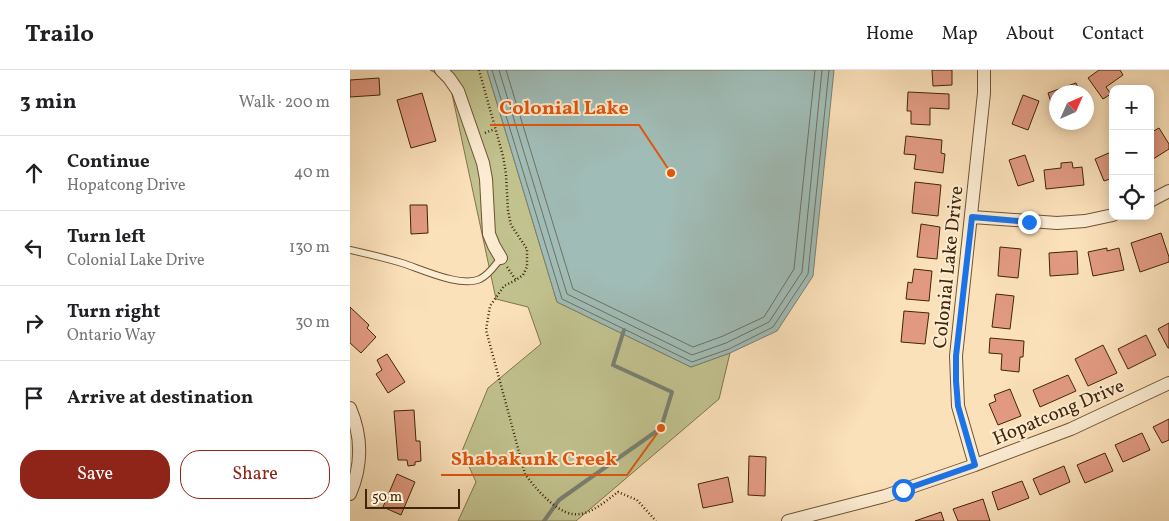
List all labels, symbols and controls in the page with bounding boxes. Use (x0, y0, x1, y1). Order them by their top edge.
text: Trailo (25, 18, 94, 52)
text: Home (866, 22, 914, 47)
text: Map (942, 22, 978, 47)
text: About (1006, 22, 1054, 47)
text: Contact (1082, 22, 1144, 47)
north arrow (1049, 85, 1094, 130)
map controls (1109, 85, 1154, 220)
button: + (1109, 85, 1154, 130)
text: 3 min (20, 88, 76, 117)
callout: Colonial Lake (490, 90, 639, 125)
text: Walk · 200 m (239, 92, 330, 114)
text: Colonial Lake (499, 95, 629, 123)
button: − (1109, 130, 1154, 175)
text: Continue (67, 149, 150, 175)
icon: ahead (20, 159, 48, 187)
text: 40 m (294, 162, 330, 184)
text: Hopatcong Drive (67, 175, 186, 197)
button: locate (1109, 175, 1154, 220)
street label: Colonial Lake Drive (928, 185, 970, 350)
route end (1018, 211, 1041, 234)
text: Turn left (67, 224, 146, 250)
icon: left (20, 234, 48, 262)
text: 130 m (289, 237, 330, 259)
text: Colonial Lake Drive (67, 250, 205, 272)
text: Turn right (67, 299, 160, 325)
icon: right (20, 309, 48, 337)
text: 30 m (295, 312, 330, 334)
text: Ontario Way (67, 325, 156, 347)
street label: Hopatcong Drive (989, 373, 1129, 452)
icon: arrive (20, 384, 48, 412)
text: Arrive at destination (67, 385, 253, 411)
callout: Shabakunk Creek (441, 440, 627, 475)
text: Shabakunk Creek (451, 446, 617, 474)
button: Save (20, 450, 170, 499)
button: Share (180, 450, 330, 499)
route start (892, 479, 915, 502)
scale bar (365, 486, 460, 509)
text: 50 m (372, 488, 402, 507)

